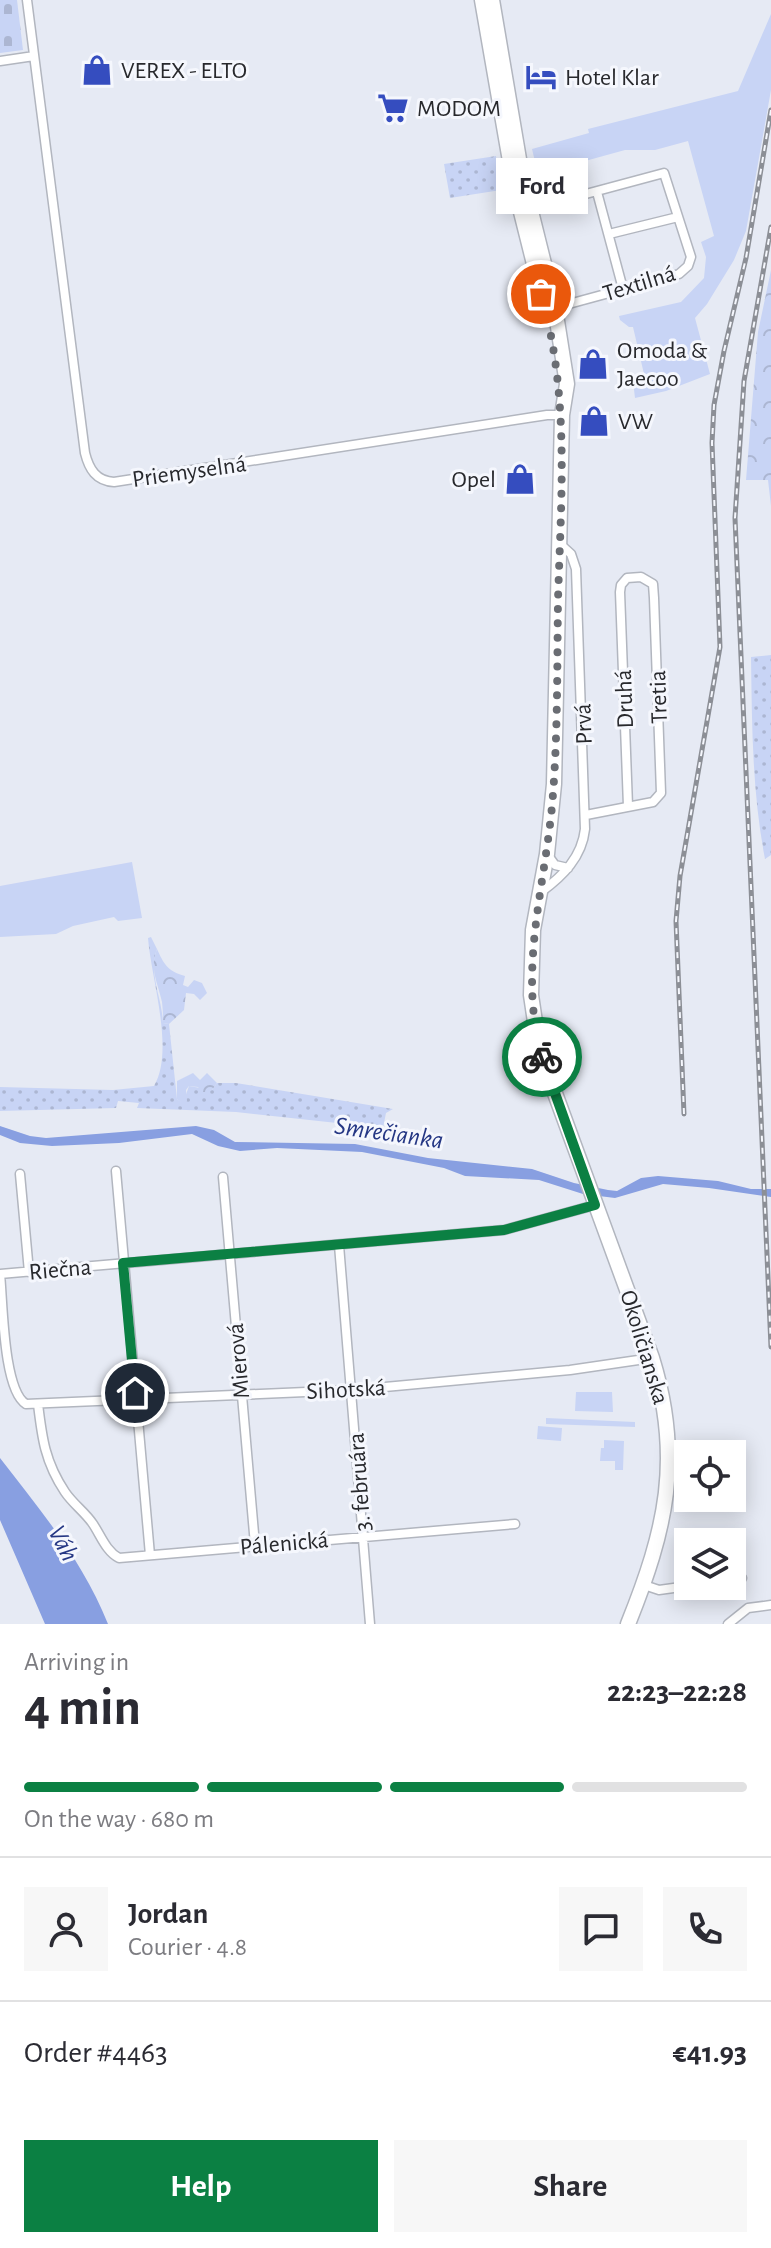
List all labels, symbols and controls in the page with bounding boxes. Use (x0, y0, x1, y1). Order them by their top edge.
shop icon: VEREX - ELTO (80, 53, 114, 87)
place label: VEREX - ELTO (121, 59, 247, 83)
hotel icon: Hotel Klar (524, 60, 558, 94)
place label: Hotel Klar (565, 66, 659, 90)
supermarket icon: MODOM (376, 91, 410, 125)
place label: MODOM (417, 97, 501, 121)
callout: Ford (495, 158, 587, 214)
text: Ford (519, 173, 565, 199)
pin (507, 260, 575, 328)
street label: Textilná (600, 262, 678, 306)
icon: bag (519, 272, 563, 316)
place label: Omoda & Jaecoo (617, 339, 708, 391)
shop icon: Omoda & Jaecoo (576, 347, 610, 381)
shop icon: VW (577, 404, 611, 438)
place label: VW (618, 410, 654, 434)
street label: Priemyselná (130, 452, 248, 492)
shop icon: Opel (503, 462, 537, 496)
place label: Opel (452, 468, 496, 492)
street label: Druhá (612, 669, 638, 729)
street label: Tretia (646, 670, 672, 724)
street label: Prvá (571, 703, 597, 745)
courier (502, 1017, 582, 1097)
icon: bike (520, 1035, 564, 1079)
water label: Smrečianka (333, 1112, 445, 1153)
street label: Riečna (28, 1255, 92, 1285)
street label: Okoličianska (615, 1287, 673, 1407)
street label: Mierová (224, 1322, 254, 1400)
pin (101, 1359, 169, 1427)
icon: home (113, 1371, 157, 1415)
street label: Sihotská (306, 1376, 386, 1404)
street label: 3. februára (345, 1432, 375, 1532)
map controls (674, 1440, 746, 1600)
button: locate (674, 1440, 746, 1512)
water label: Váh (43, 1521, 83, 1565)
street label: Pálenická (239, 1528, 329, 1560)
button: layers (674, 1528, 746, 1600)
text: Arriving in (24, 1649, 129, 1675)
text: 22:23–22:28 (607, 1677, 747, 1707)
text: 4 min (24, 1682, 141, 1734)
text: On the way · 680 m (24, 1806, 214, 1832)
button: person (24, 1887, 108, 1971)
button: chat (559, 1887, 643, 1971)
button: phone (663, 1887, 747, 1971)
text: Jordan (128, 1899, 208, 1929)
text: Courier · 4.8 (128, 1934, 247, 1960)
text: Order #4463 (24, 2038, 168, 2068)
text: €41.93 (673, 2038, 747, 2068)
button: Help (24, 2140, 378, 2232)
button: Share (394, 2140, 747, 2232)

